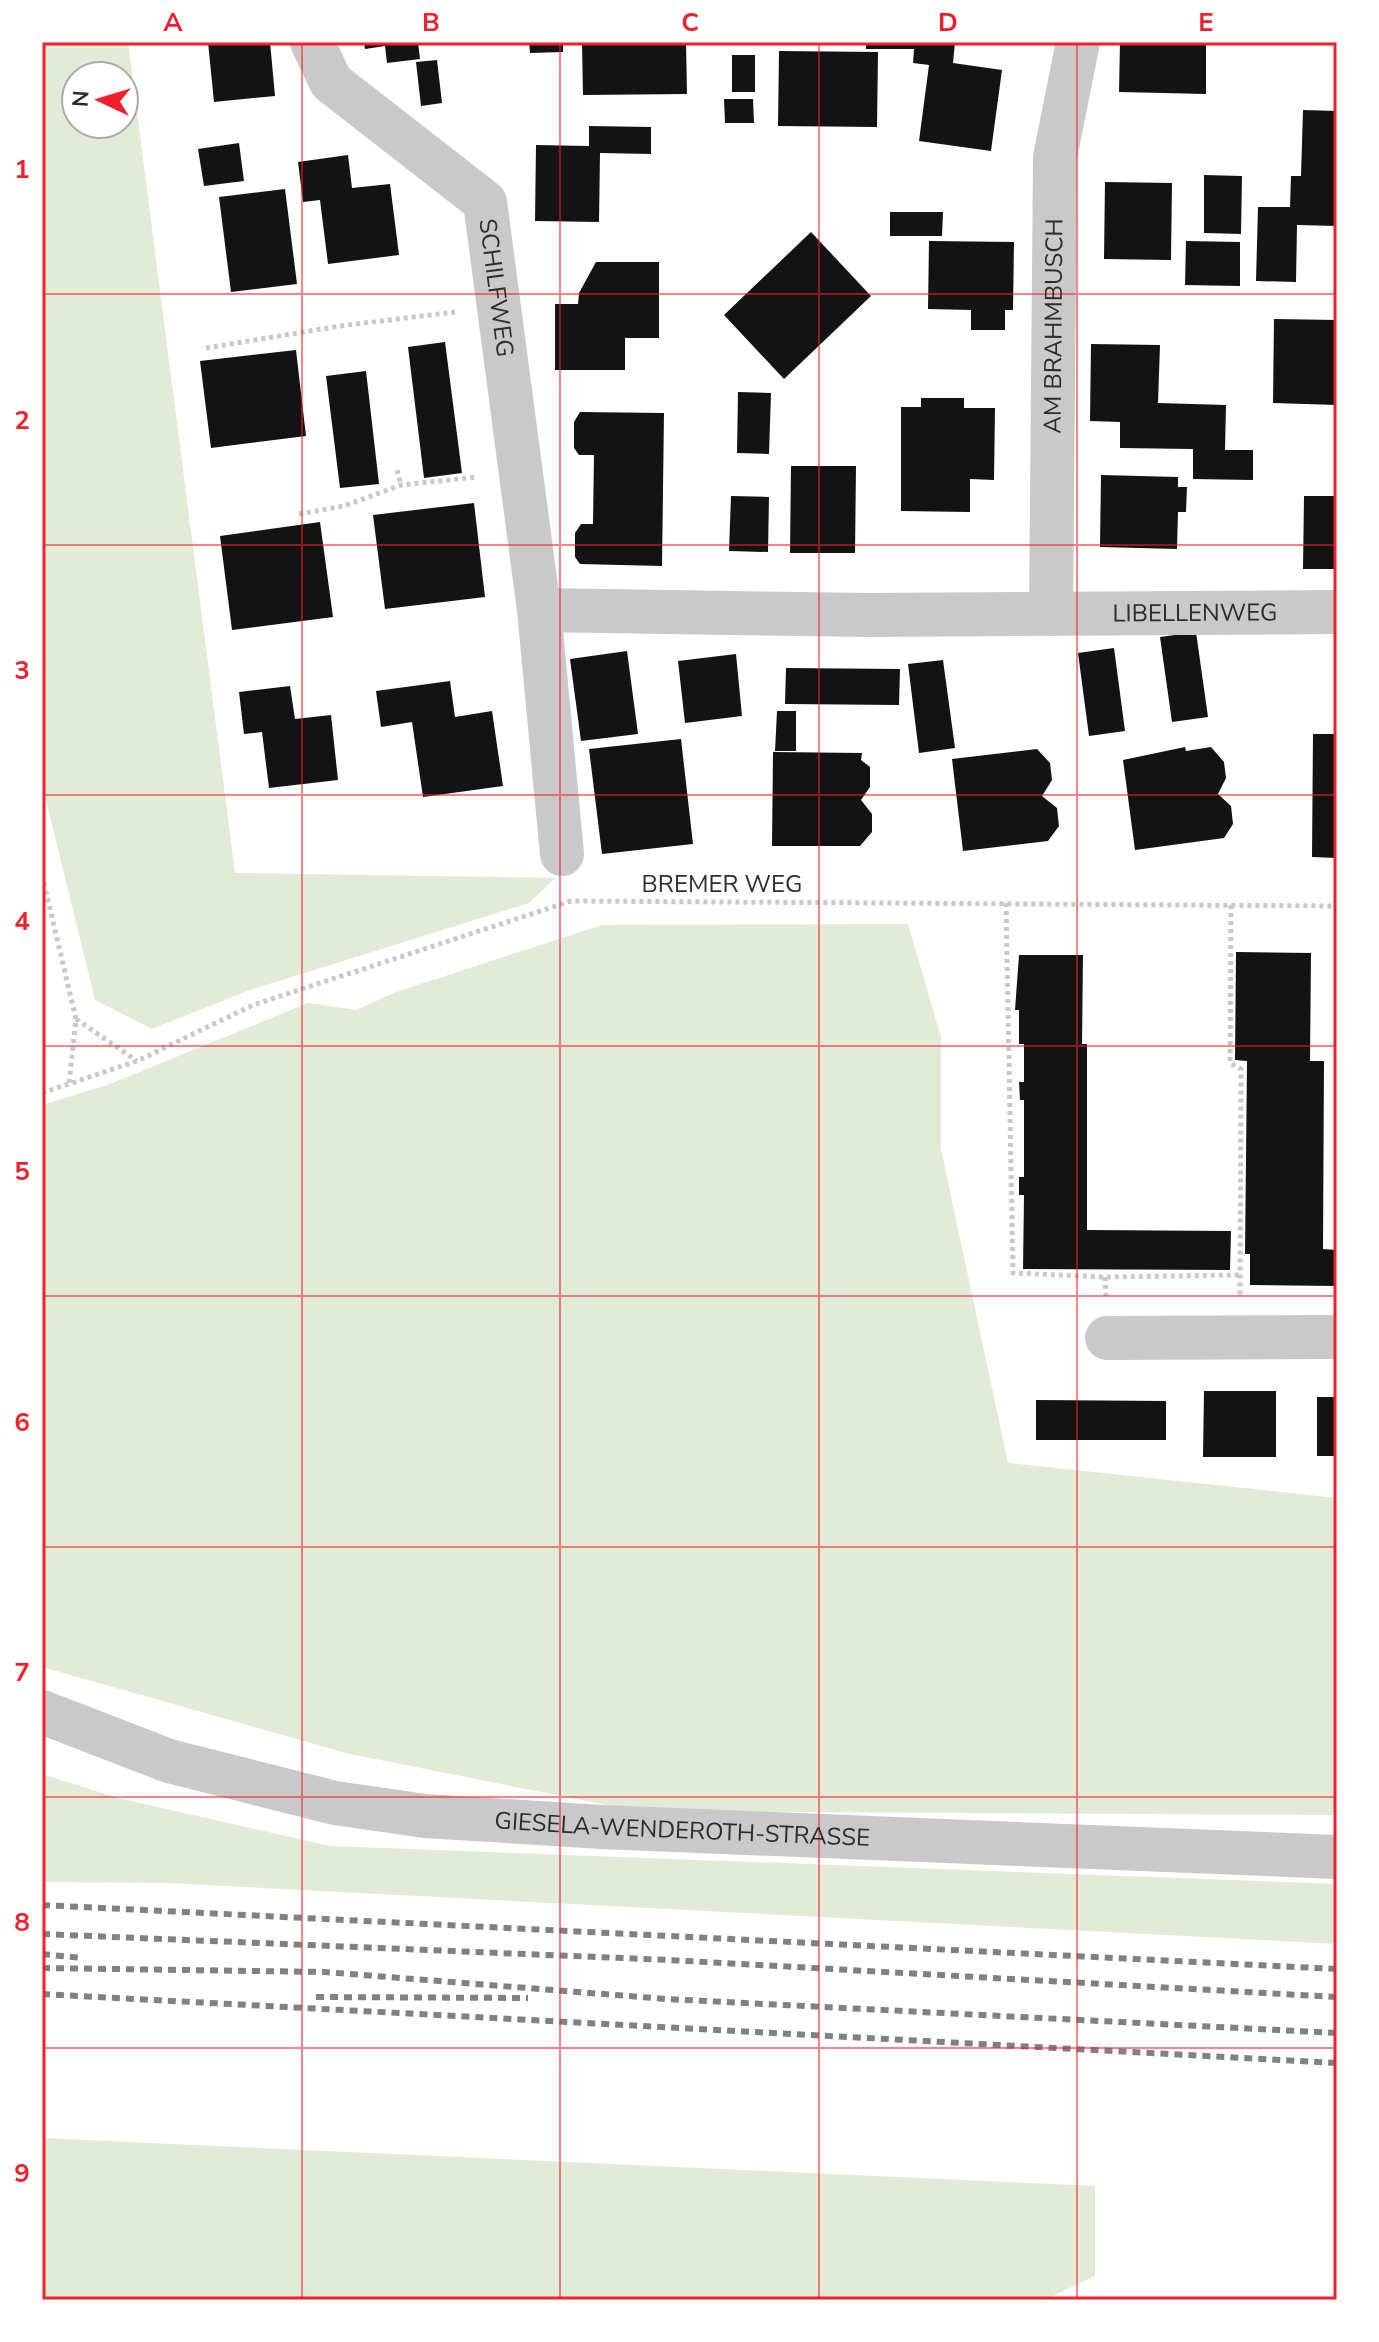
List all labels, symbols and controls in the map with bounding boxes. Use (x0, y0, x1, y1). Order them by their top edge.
text: A (163, 5, 183, 40)
text: B (422, 5, 440, 40)
text: C (681, 5, 699, 40)
text: D (938, 5, 958, 40)
text: E (1198, 5, 1214, 40)
north arrow (60, 60, 140, 140)
text: N (66, 89, 97, 108)
text: 1 (14, 152, 30, 187)
street label: SCHILFWEG (471, 217, 521, 359)
street label: AM BRAHMBUSCH (1037, 218, 1070, 434)
text: 2 (14, 403, 30, 438)
street label: LIBELLENWEG (1112, 596, 1278, 629)
text: 3 (14, 653, 30, 688)
street label: BREMER WEG (642, 868, 802, 900)
text: 4 (14, 904, 30, 939)
text: 5 (14, 1154, 30, 1189)
text: 6 (14, 1405, 30, 1440)
text: 7 (14, 1655, 30, 1690)
street label: GIESELA-WENDEROTH-STRASSE (494, 1804, 871, 1854)
text: 8 (14, 1905, 30, 1940)
text: 9 (14, 2156, 30, 2191)

